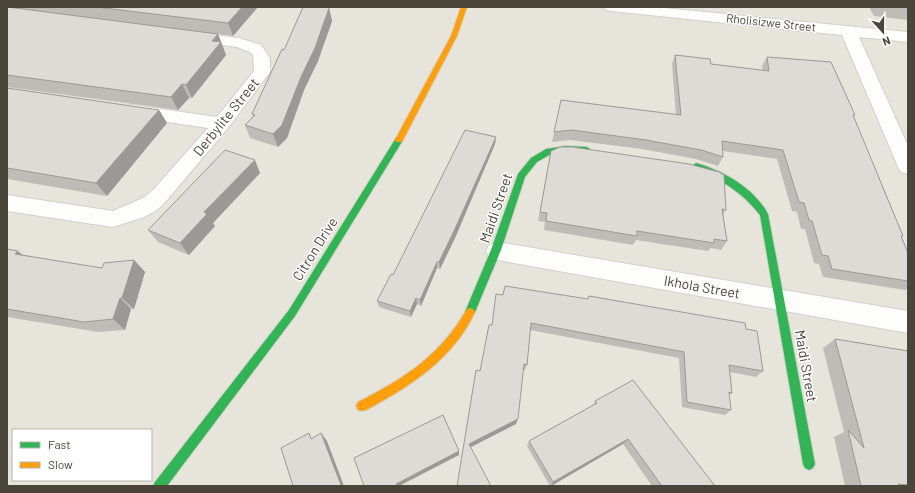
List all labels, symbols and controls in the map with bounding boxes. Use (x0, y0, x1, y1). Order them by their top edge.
street label: Rholisizwe Street (725, 10, 817, 34)
north arrow (863, 12, 903, 52)
text: N (881, 34, 893, 49)
street label: Derbylite Street (189, 74, 262, 159)
street label: Maidi Street (476, 171, 515, 245)
street label: Citron Drive (288, 214, 341, 283)
street label: Ikhola Street (663, 271, 742, 302)
street label: Maidi Street (792, 329, 821, 403)
legend (12, 429, 152, 481)
text: Fast (48, 437, 71, 451)
text: Slow (48, 457, 73, 471)

